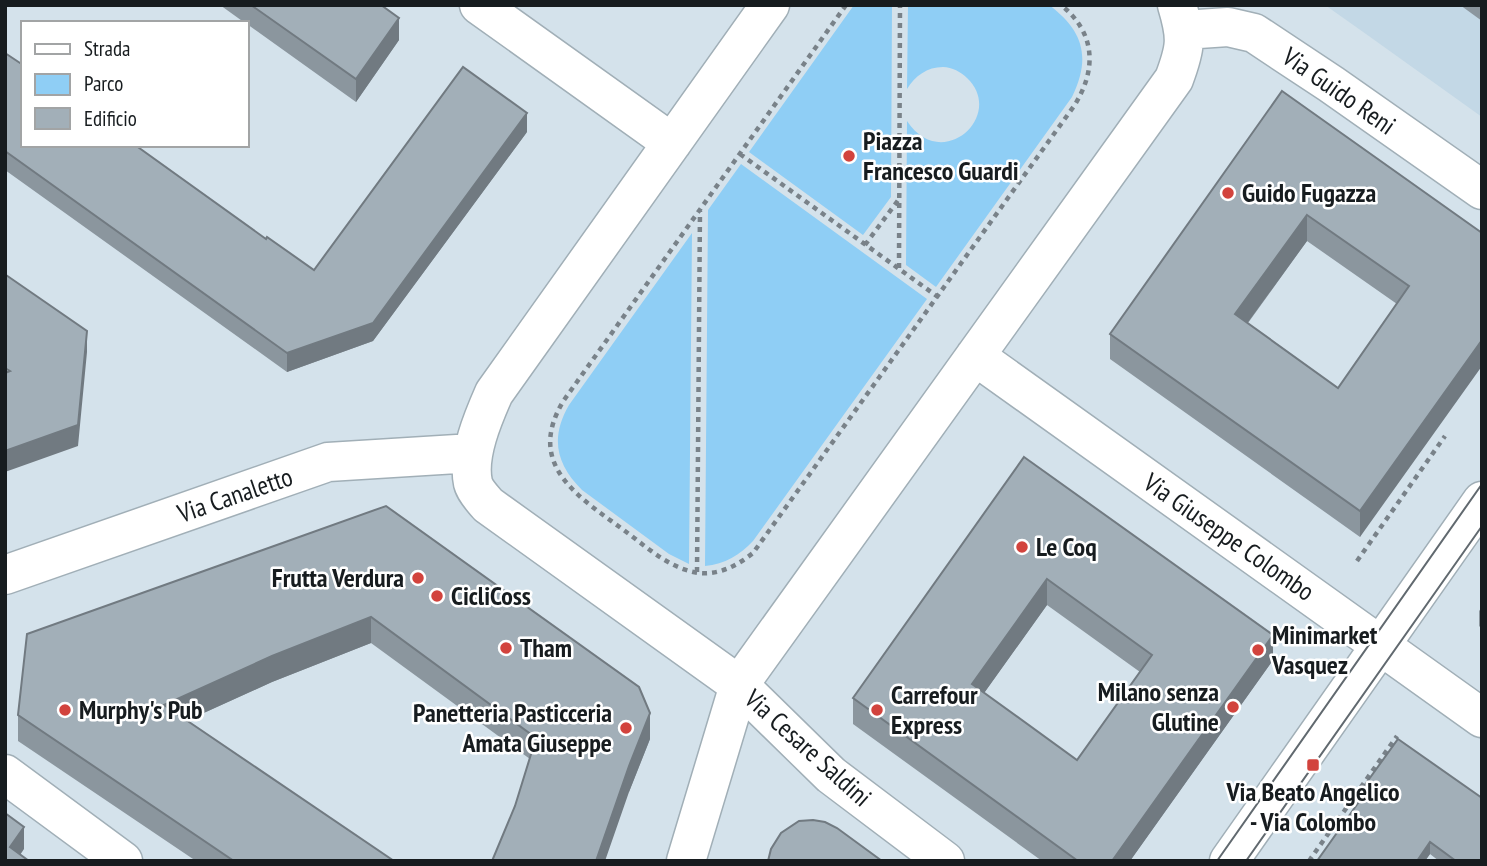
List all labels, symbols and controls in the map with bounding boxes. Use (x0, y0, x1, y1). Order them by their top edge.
legend (21, 21, 248, 147)
text: Strada (84, 35, 130, 62)
street label: Via Guido Reni (1276, 39, 1402, 142)
text: Parco (84, 70, 123, 97)
text: Edificio (84, 105, 137, 132)
place label: Piazza Francesco Guardi (863, 124, 1019, 187)
marker: Piazza Francesco Guardi (841, 148, 857, 164)
place label: Guido Fugazza (1242, 176, 1376, 209)
marker: Guido Fugazza (1220, 185, 1236, 201)
street label: Via Canaletto (172, 459, 297, 530)
street label: Via Giuseppe Colombo (1137, 465, 1321, 608)
place label: Le Coq (1036, 530, 1097, 563)
marker: Le Coq (1014, 539, 1030, 555)
place label: Frutta Verdura (272, 561, 404, 594)
marker: Frutta Verdura (410, 570, 426, 586)
place label: CicliCoss (451, 579, 531, 612)
marker: CicliCoss (429, 588, 445, 604)
place label: Minimarket Vasquez (1271, 618, 1378, 681)
place label: Tham (520, 631, 572, 664)
marker: Tham (498, 640, 514, 656)
marker: Minimarket Vasquez (1250, 642, 1266, 658)
place label: Milano senza Glutine (1098, 675, 1219, 738)
place label: Carrefour Express (891, 678, 978, 741)
street label: Via Cesare Saldini (737, 681, 879, 813)
place label: Murphy's Pub (79, 693, 203, 726)
place label: Panetteria Pasticceria Amata Giuseppe (413, 696, 612, 759)
marker: Milano senza Glutine (1225, 699, 1241, 715)
marker: Murphy's Pub (57, 702, 73, 718)
marker: Carrefour Express (869, 702, 885, 718)
marker: Panetteria Pasticceria Amata Giuseppe (618, 720, 634, 736)
marker: Via Beato Angelico - Via Colombo (1305, 757, 1321, 773)
place label: Via Beato Angelico - Via Colombo (1225, 775, 1400, 838)

